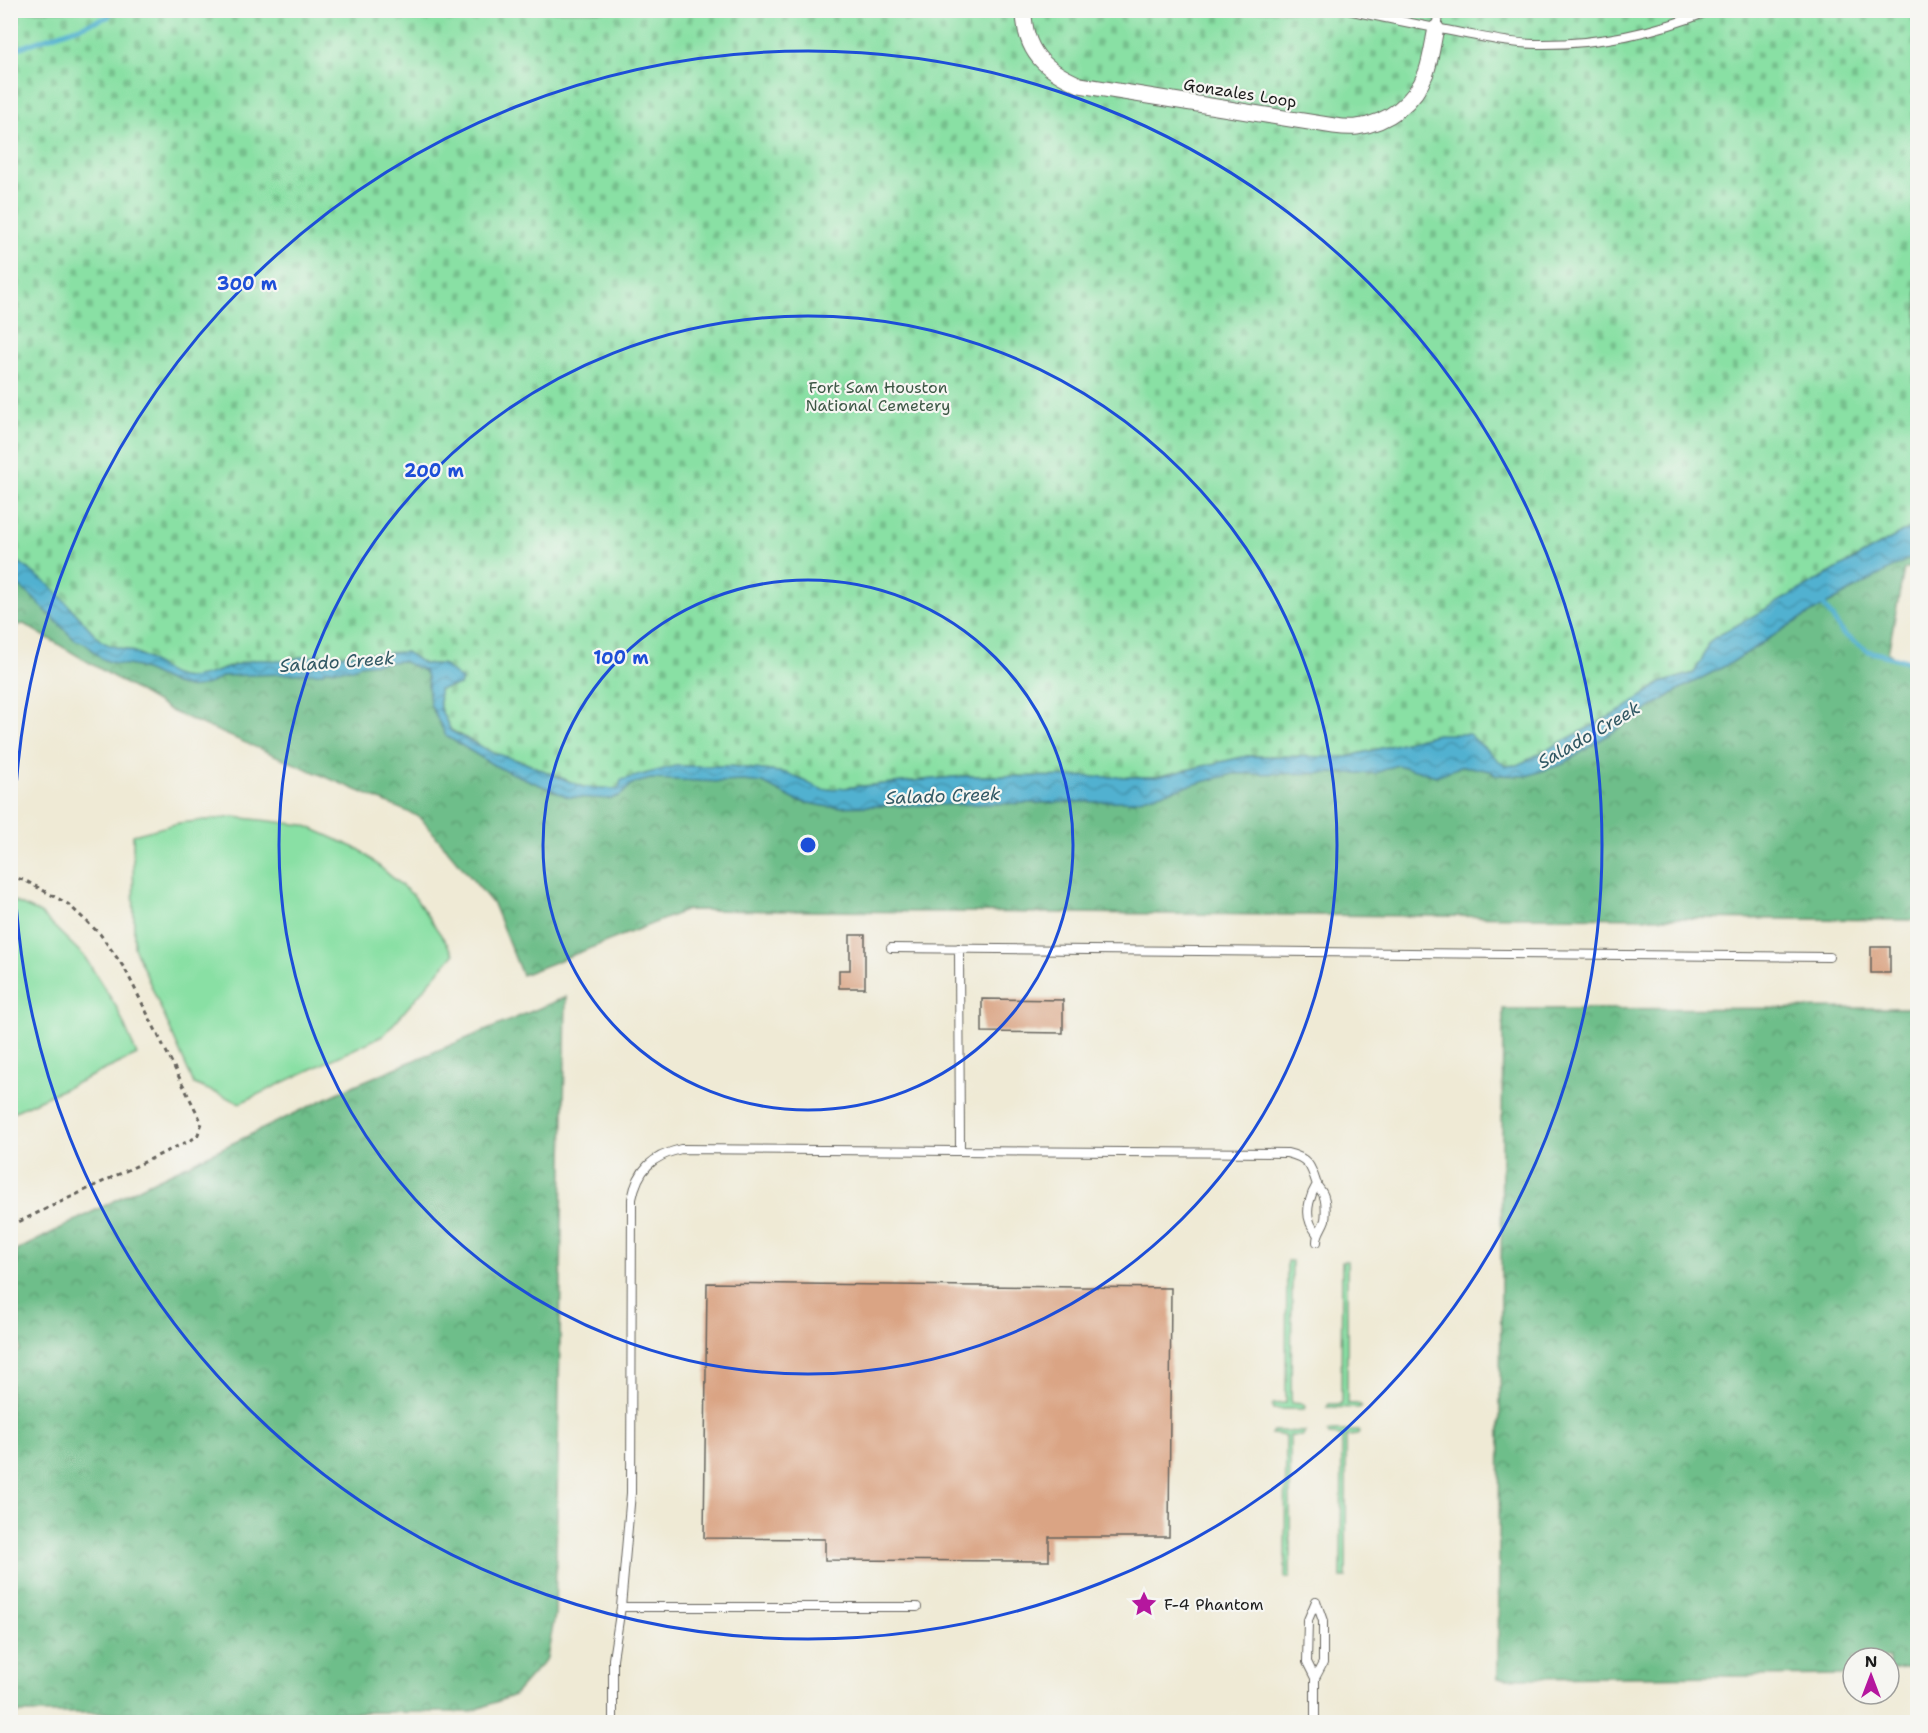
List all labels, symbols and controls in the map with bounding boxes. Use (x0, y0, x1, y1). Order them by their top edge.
street label: Gonzales Loop (1182, 74, 1298, 112)
text: 300 m (217, 272, 278, 296)
park label: Fort Sam Houston National Cemetery (806, 377, 950, 416)
text: 200 m (404, 459, 465, 483)
water label: Salado Creek (279, 646, 396, 678)
text: 100 m (593, 646, 649, 670)
water label: Salado Creek (1533, 696, 1645, 774)
water label: Salado Creek (885, 782, 1002, 810)
centre of rings (798, 835, 818, 855)
place icon: F-4 Phantom (1129, 1589, 1159, 1619)
place label: F-4 Phantom (1164, 1594, 1264, 1615)
north arrow (1841, 1646, 1901, 1706)
text: N (1865, 1651, 1877, 1672)

